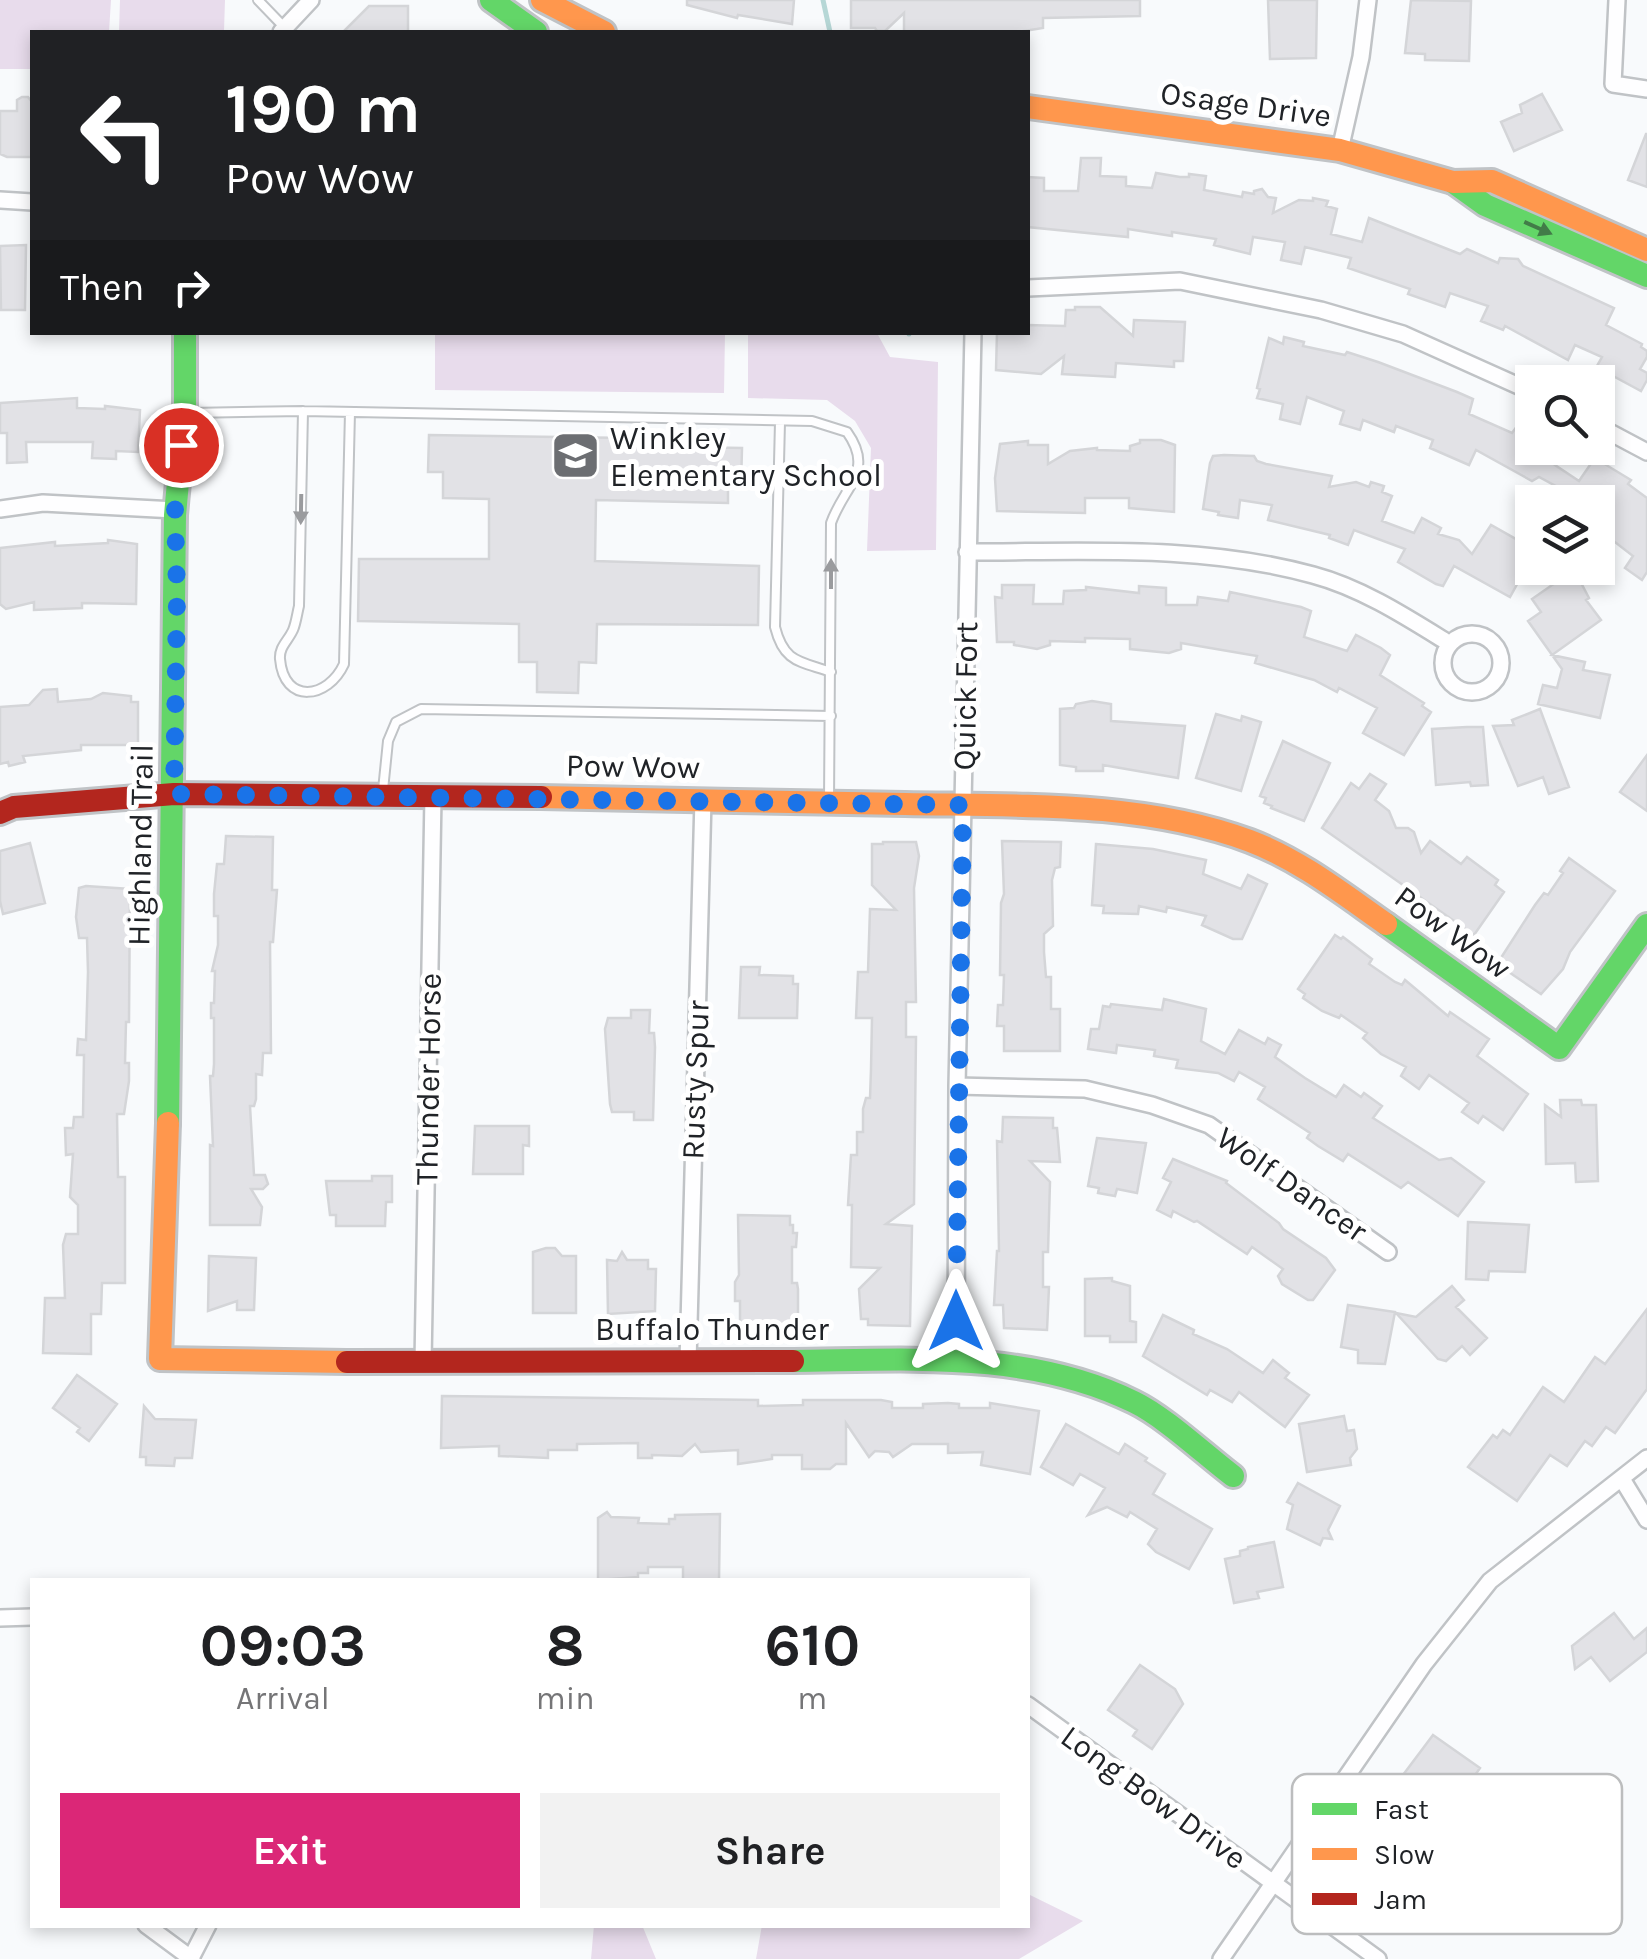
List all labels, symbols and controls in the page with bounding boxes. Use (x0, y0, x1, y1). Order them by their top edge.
text: 190 m (225, 68, 421, 150)
icon: left (60, 70, 190, 200)
street label: Osage Drive (1158, 74, 1334, 135)
text: Pow Wow (225, 152, 414, 204)
one-way arrow (1523, 220, 1553, 236)
icon: right (164, 260, 219, 315)
text: Then (60, 265, 144, 310)
map controls (1515, 365, 1615, 585)
button: search (1515, 365, 1615, 465)
pin (139, 403, 224, 488)
icon: arrive (154, 418, 209, 473)
place label: Winkley Elementary School (610, 420, 882, 494)
school or university icon: Winkley Elementary School (549, 430, 601, 482)
button: layers (1515, 485, 1615, 585)
one-way arrow (292, 493, 308, 525)
one-way arrow (823, 558, 839, 590)
street label: Quick Fort (946, 621, 985, 771)
street label: Highland Trail (120, 744, 161, 946)
street label: Pow Wow (566, 747, 700, 786)
street label: Pow Wow (1388, 878, 1518, 987)
street label: Thunder Horse (408, 973, 449, 1185)
street label: Rusty Spur (674, 999, 717, 1160)
street label: Wolf Dancer (1209, 1119, 1374, 1250)
position arrow (904, 1269, 1008, 1373)
street label: Buffalo Thunder (595, 1311, 829, 1348)
text: 09:03 (200, 1610, 366, 1680)
text: 8 (546, 1610, 585, 1680)
text: 610 (764, 1610, 860, 1680)
text: Arrival (236, 1680, 330, 1717)
text: min (536, 1680, 595, 1717)
text: m (797, 1680, 827, 1717)
street label: Long Bow Drive (1054, 1718, 1254, 1877)
legend (1292, 1774, 1622, 1934)
button: Exit (60, 1793, 520, 1908)
button: Share (540, 1793, 1000, 1908)
text: Fast (1374, 1793, 1429, 1826)
text: Slow (1374, 1838, 1434, 1871)
text: Jam (1374, 1883, 1427, 1916)

